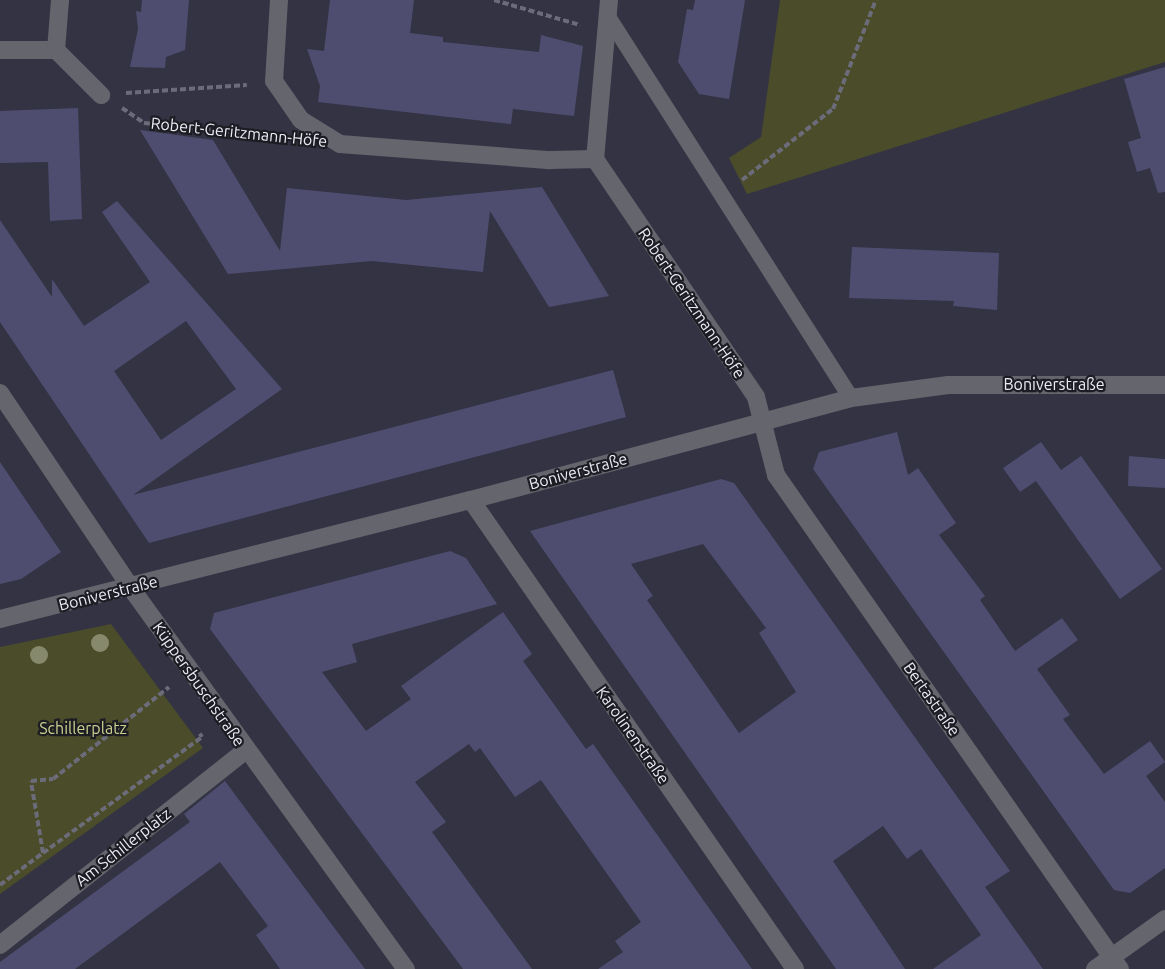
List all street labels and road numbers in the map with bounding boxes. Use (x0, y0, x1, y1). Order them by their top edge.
street label: Robert-Geritzmann-Höfe (150, 113, 328, 151)
street label: Robert-Geritzmann-Höfe (634, 224, 750, 382)
street label: Boniverstraße (1003, 374, 1105, 394)
street label: Boniverstraße (527, 449, 629, 493)
street label: Boniverstraße (57, 571, 159, 615)
street label: Küppersbuschstraße (149, 618, 249, 750)
street label: Bertastraße (900, 658, 964, 740)
street label: Karolinenstraße (592, 683, 674, 787)
street label: Am Schillerplatz (72, 804, 174, 890)

